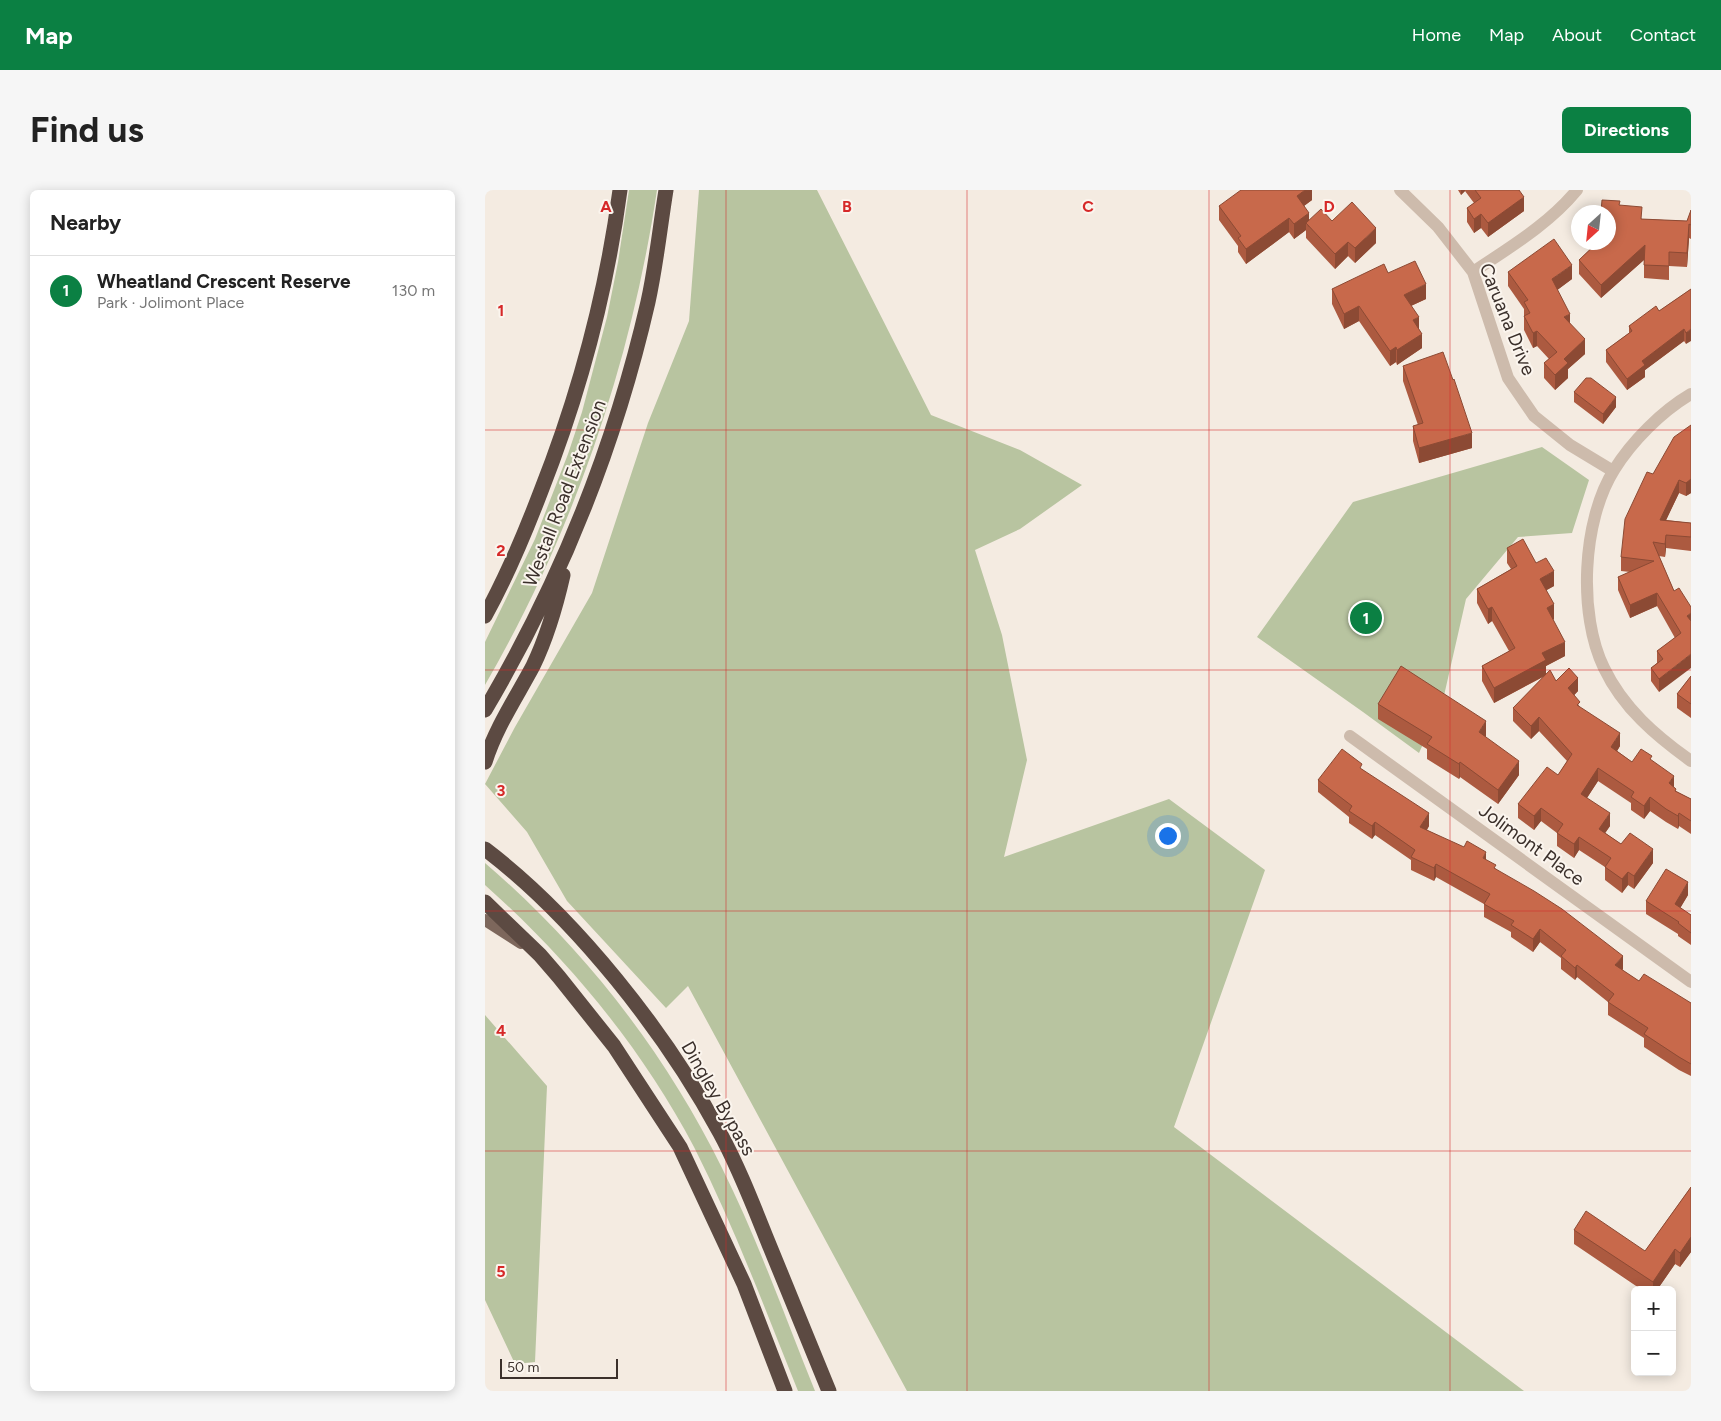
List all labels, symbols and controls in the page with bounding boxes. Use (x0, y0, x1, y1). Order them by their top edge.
text: Map (25, 21, 73, 50)
text: Home (1412, 24, 1461, 46)
text: Map (1489, 24, 1524, 46)
text: About (1552, 24, 1602, 46)
text: Contact (1630, 24, 1696, 46)
button: Directions (1562, 107, 1691, 153)
text: Find us (30, 109, 144, 151)
text: A (600, 197, 612, 216)
text: B (842, 197, 852, 216)
text: C (1082, 197, 1094, 216)
text: D (1323, 197, 1335, 216)
north arrow (1571, 205, 1616, 250)
text: Nearby (50, 210, 121, 235)
street label: Caruana Drive (1475, 260, 1540, 379)
text: Wheatland Crescent Reserve (97, 270, 351, 293)
text: 1 (63, 281, 69, 300)
text: 130 m (392, 281, 435, 300)
text: Park · Jolimont Place (97, 293, 244, 312)
text: 1 (498, 301, 504, 320)
street label: Westall Road Extension (518, 397, 611, 590)
text: 2 (496, 541, 506, 560)
pin: 1 (1350, 599, 1382, 637)
text: 3 (497, 781, 506, 800)
street label: Jolimont Place (1475, 798, 1589, 890)
your location (1155, 823, 1181, 849)
text: 4 (496, 1021, 506, 1040)
street label: Dingley Bypass (676, 1037, 761, 1160)
text: 5 (496, 1262, 506, 1281)
map controls (1631, 1286, 1676, 1376)
button: + (1631, 1286, 1676, 1331)
button: − (1631, 1331, 1676, 1376)
scale bar (500, 1356, 617, 1379)
text: 50 m (507, 1359, 539, 1376)

